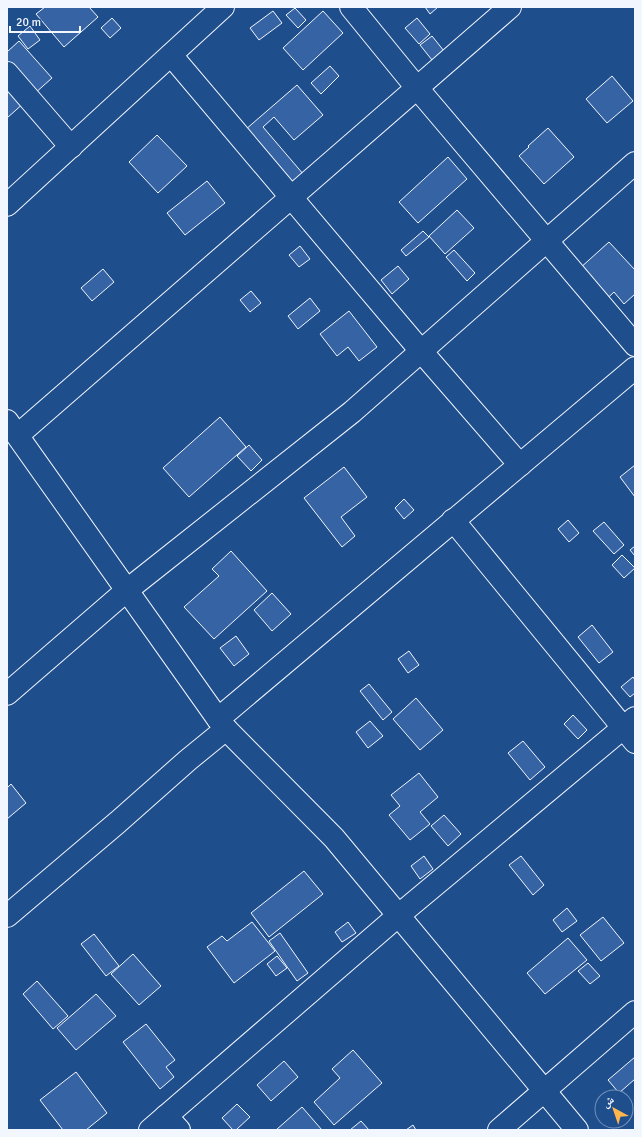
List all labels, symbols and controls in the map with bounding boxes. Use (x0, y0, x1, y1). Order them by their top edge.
scale bar (10, 8, 80, 34)
text: 20 m (16, 15, 41, 30)
north arrow (594, 1089, 634, 1129)
text: ش (599, 1093, 617, 1111)

